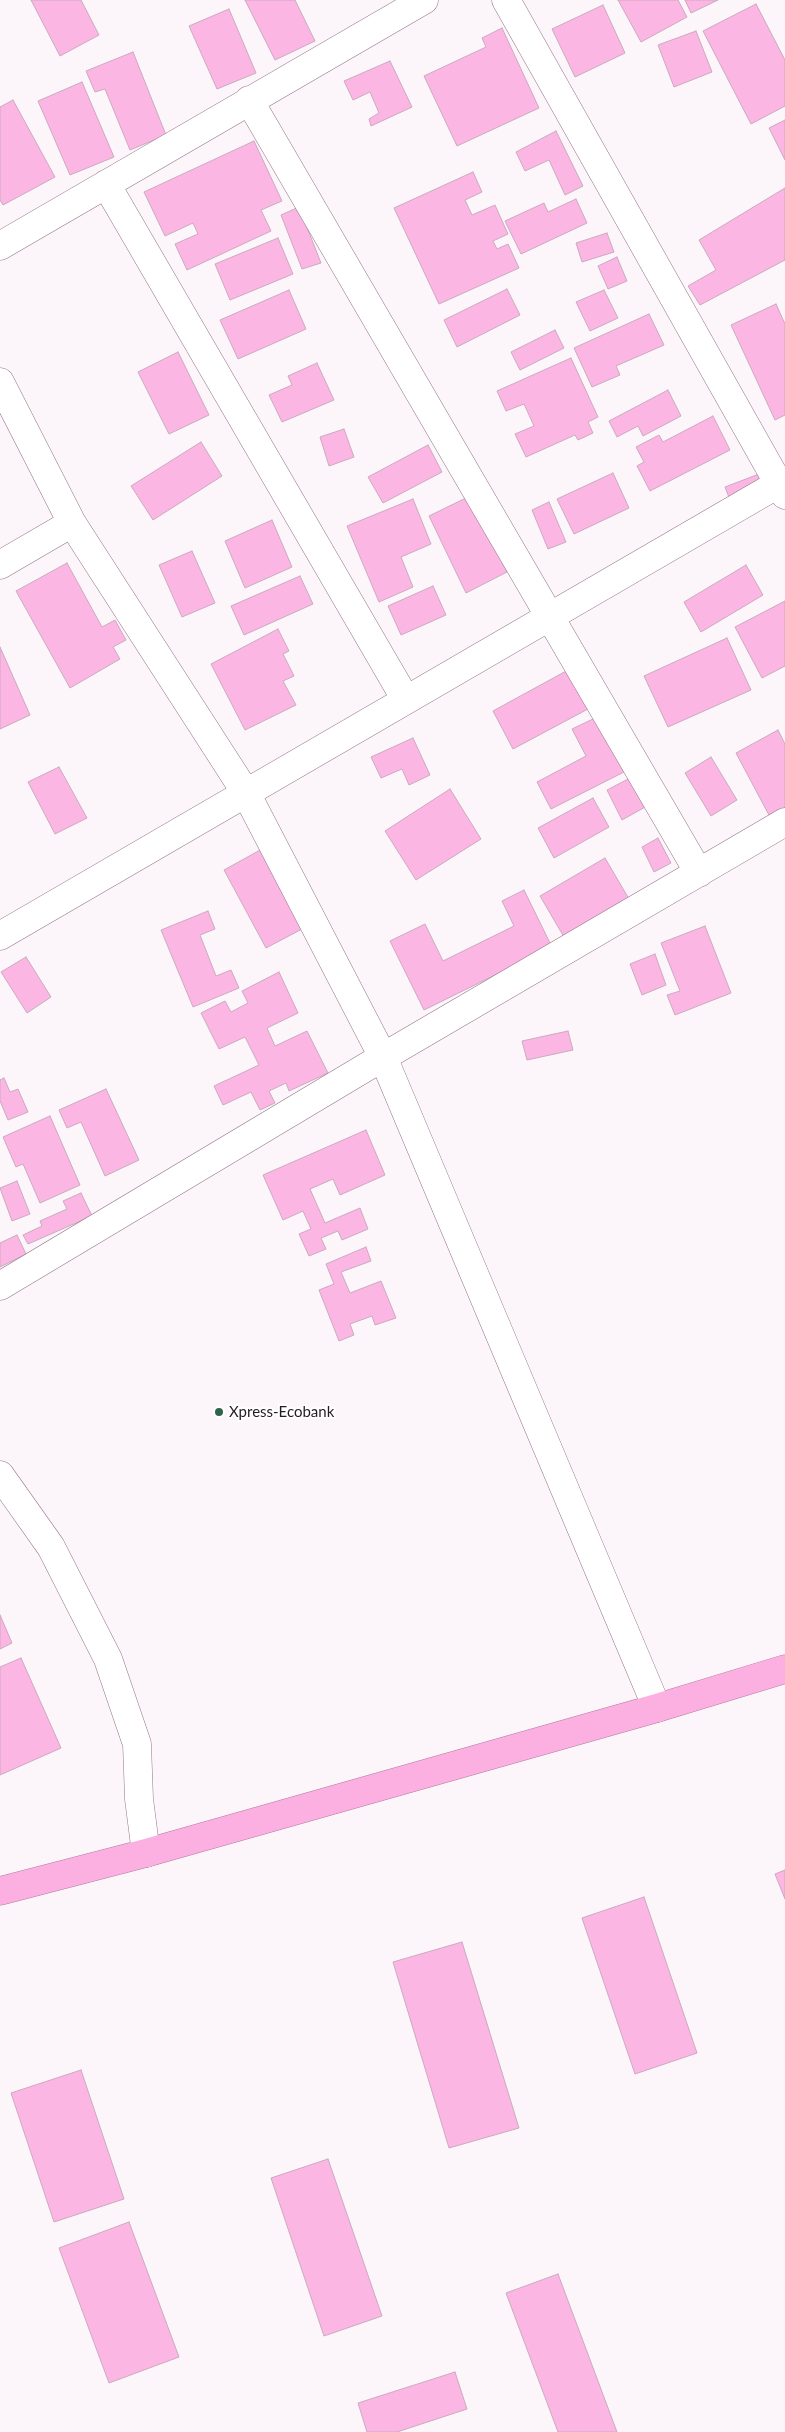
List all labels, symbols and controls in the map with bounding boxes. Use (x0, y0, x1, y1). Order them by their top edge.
place label: Xpress-Ecobank (229, 1403, 334, 1421)
marker: Xpress-Ecobank (213, 1406, 225, 1418)

